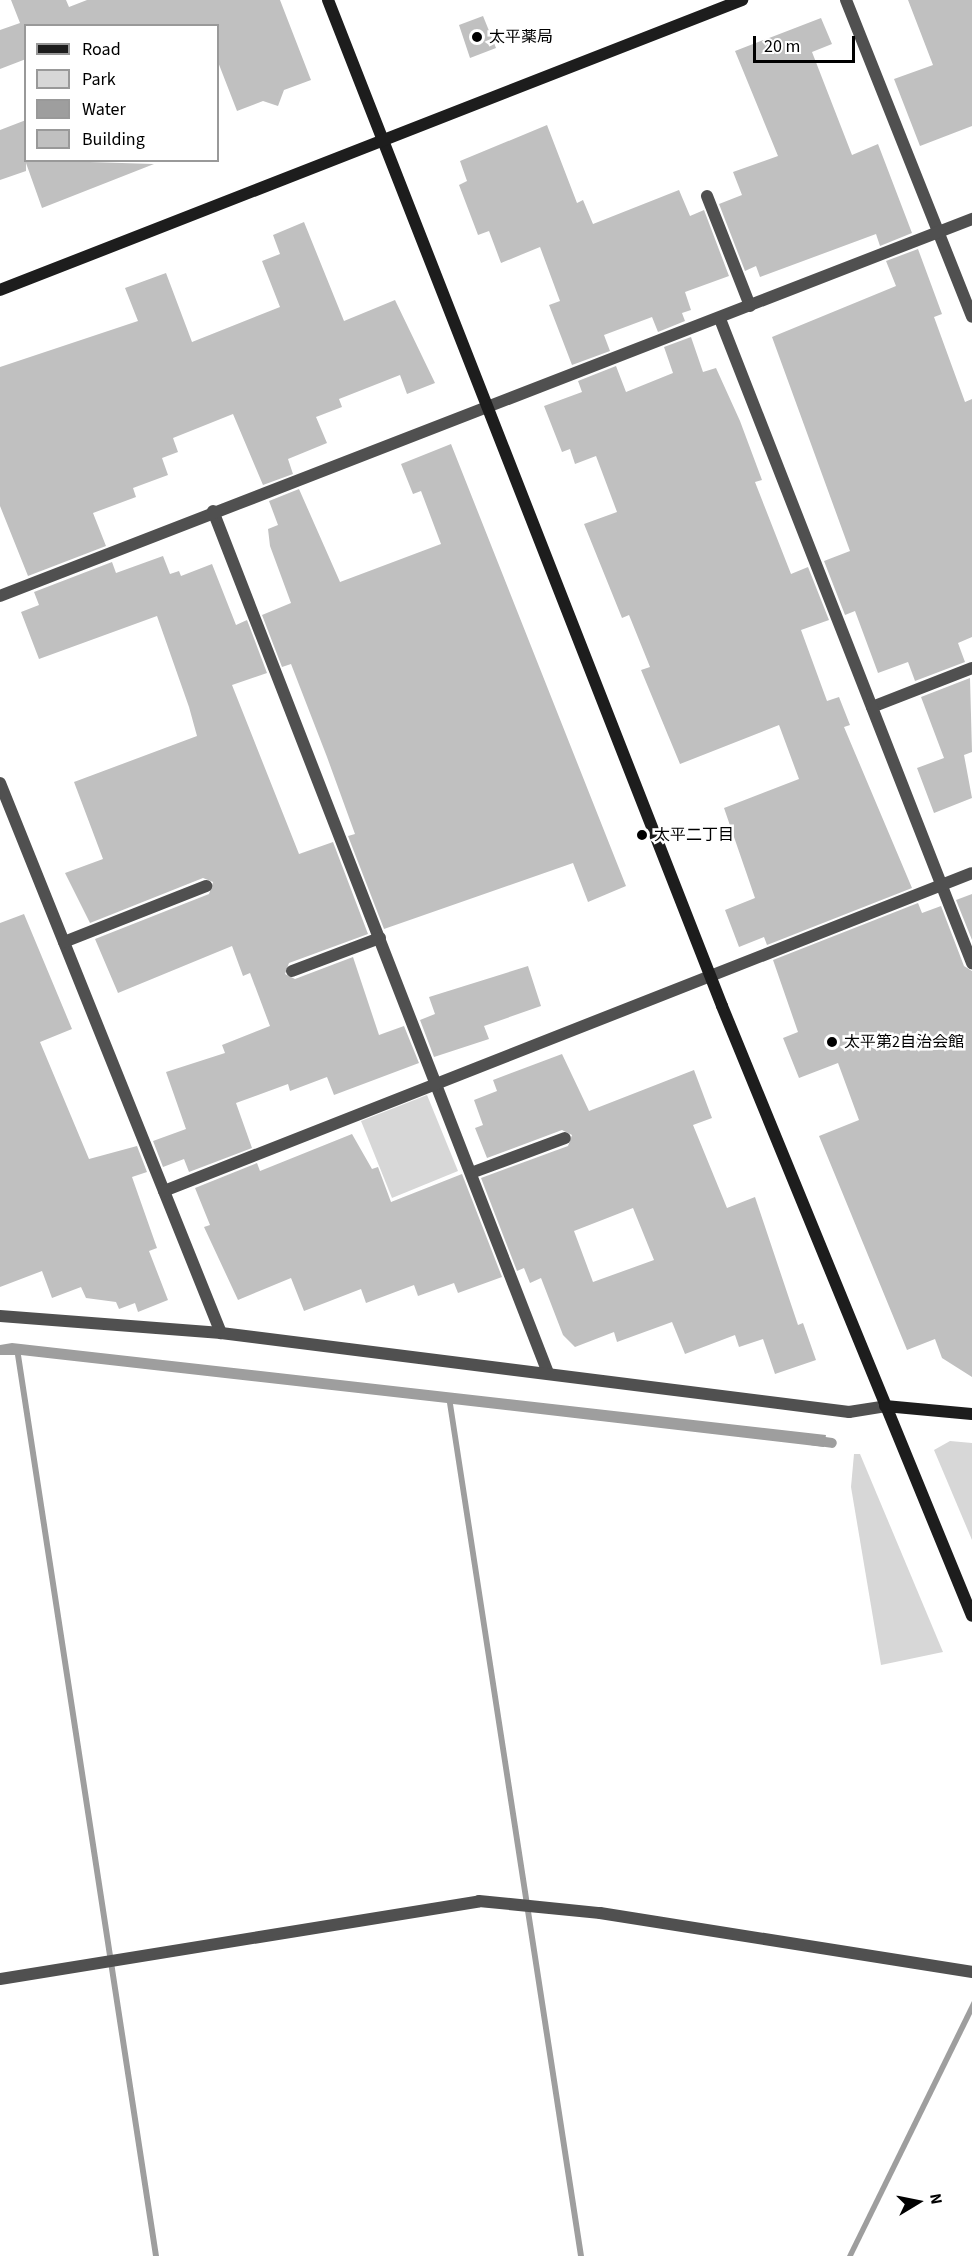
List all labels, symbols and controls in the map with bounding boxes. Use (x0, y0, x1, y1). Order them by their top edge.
legend (24, 24, 219, 162)
scale bar (756, 24, 858, 62)
place label: 太平薬局 (489, 27, 553, 47)
marker: 太平薬局 (470, 30, 484, 44)
text: 20 m (764, 34, 800, 59)
text: Road (82, 37, 121, 62)
text: Park (82, 67, 116, 92)
text: Water (82, 97, 126, 122)
text: Building (82, 127, 145, 152)
place label: 太平二丁目 (654, 825, 734, 845)
marker: 太平二丁目 (635, 828, 649, 842)
place label: 太平第2自治会館 (844, 1032, 964, 1052)
marker: 太平第2自治会館 (825, 1035, 839, 1049)
north arrow (888, 2172, 948, 2232)
text: N (924, 2192, 947, 2206)

